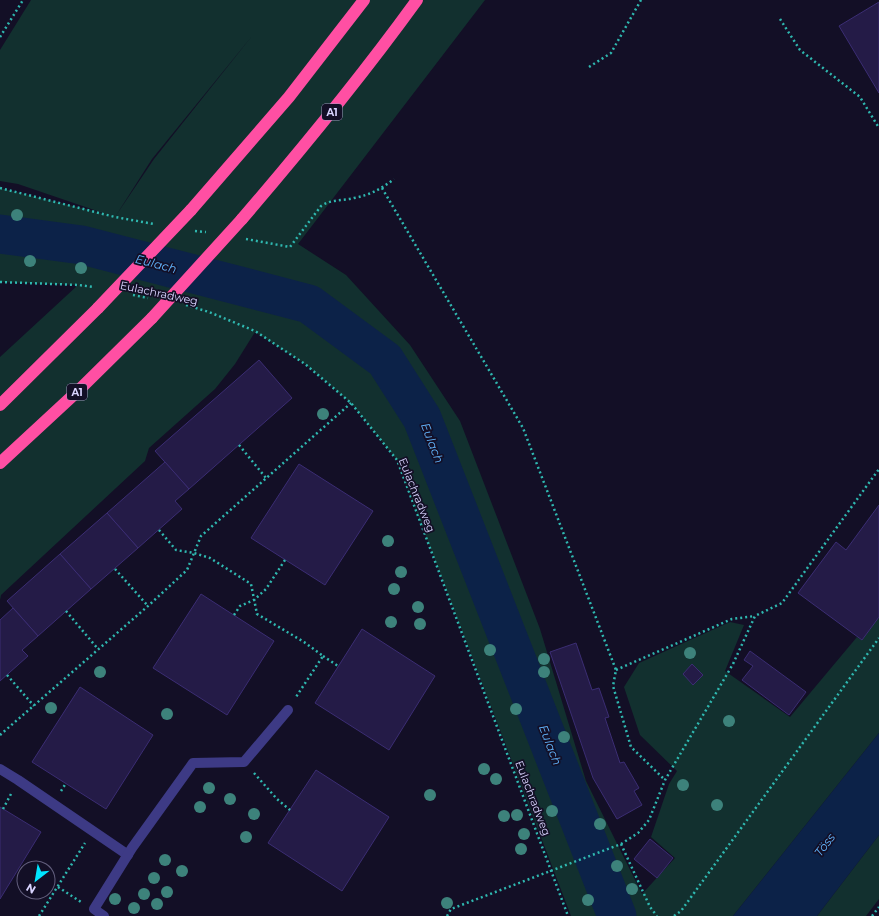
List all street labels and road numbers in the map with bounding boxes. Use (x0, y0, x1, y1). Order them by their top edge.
road number: A1 (322, 104, 342, 120)
street label: Eulachradweg (119, 278, 199, 308)
road number: A1 (67, 384, 87, 400)
street label: Eulachradweg (396, 456, 438, 534)
street label: Eulachradweg (512, 758, 554, 838)

